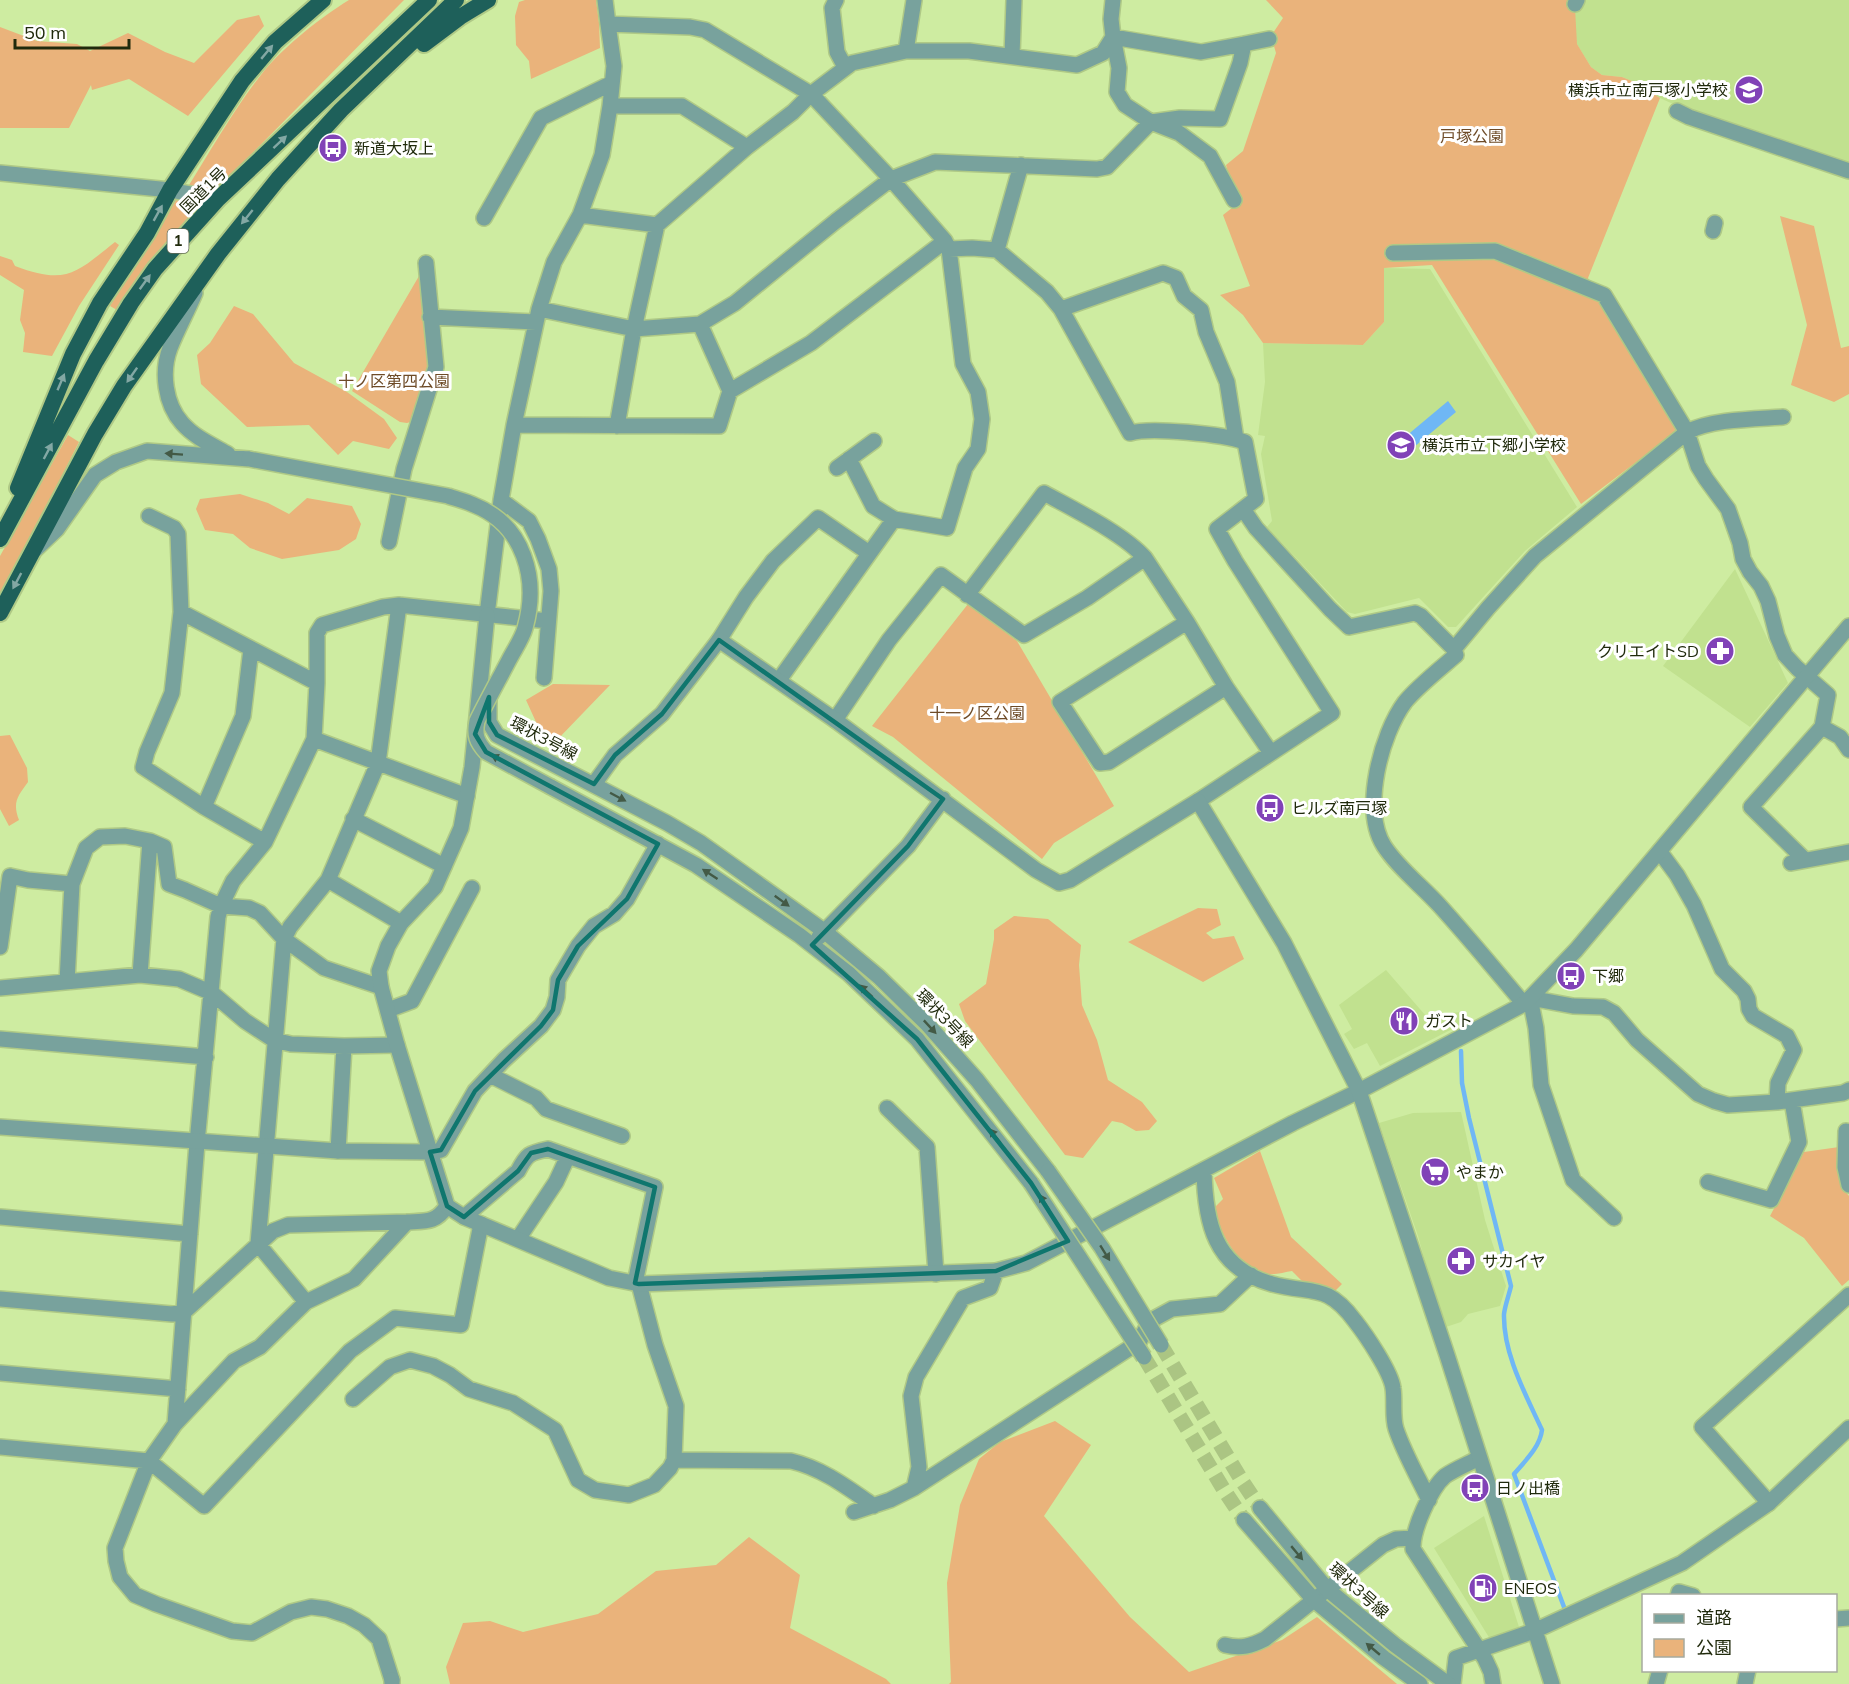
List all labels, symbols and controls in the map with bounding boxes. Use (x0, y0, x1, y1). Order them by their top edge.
scale bar (15, 12, 129, 50)
text: 50 m (24, 21, 66, 44)
one-way arrow (260, 45, 273, 60)
school or university icon: 横浜市立南戸塚小学校 (1733, 74, 1765, 106)
place label: 横浜市立南戸塚小学校 (1568, 80, 1728, 100)
park label: 戸塚公園 (1440, 126, 1504, 146)
bus stop icon: 新道大坂上 (317, 132, 349, 164)
one-way arrow (273, 135, 287, 149)
place label: 新道大坂上 (354, 138, 434, 158)
street label: 国道1号 (176, 163, 230, 217)
one-way arrow (152, 204, 162, 221)
one-way arrow (242, 210, 254, 225)
road number: 1 (168, 229, 188, 253)
one-way arrow (139, 274, 151, 290)
one-way arrow (126, 366, 138, 382)
park label: 十ノ区第四公園 (338, 371, 450, 391)
one-way arrow (56, 372, 66, 390)
school or university icon: 横浜市立下郷小学校 (1385, 429, 1417, 461)
place label: 横浜市立下郷小学校 (1422, 435, 1566, 455)
one-way arrow (43, 442, 53, 459)
one-way arrow (165, 449, 184, 458)
one-way arrow (12, 573, 21, 590)
pharmacy icon: クリエイトSD (1704, 635, 1736, 667)
place label: クリエイトSD (1597, 641, 1699, 661)
park label: 十一ノ区公園 (929, 703, 1025, 723)
street label: 環状3号線 (507, 712, 581, 764)
one-way arrow (490, 754, 507, 764)
one-way arrow (609, 792, 626, 802)
bus stop icon: ヒルズ南戸塚 (1254, 792, 1286, 824)
place label: ヒルズ南戸塚 (1291, 798, 1387, 818)
one-way arrow (702, 869, 718, 880)
one-way arrow (774, 895, 790, 907)
bus stop icon: 下郷 (1555, 960, 1587, 992)
place label: 下郷 (1592, 966, 1624, 986)
one-way arrow (859, 984, 873, 998)
street label: 環状3号線 (912, 985, 978, 1051)
restaurant icon: ガスト (1388, 1005, 1420, 1037)
place label: ガスト (1425, 1011, 1473, 1031)
one-way arrow (923, 1020, 937, 1035)
one-way arrow (989, 1129, 1001, 1144)
supermarket icon: やまか (1419, 1156, 1451, 1188)
place label: やまか (1456, 1162, 1504, 1182)
one-way arrow (1038, 1194, 1049, 1210)
one-way arrow (1100, 1245, 1111, 1262)
pharmacy icon: サカイヤ (1445, 1245, 1477, 1277)
place label: サカイヤ (1482, 1251, 1546, 1271)
bus stop icon: 日ノ出橋 (1459, 1472, 1491, 1504)
place label: 日ノ出橋 (1496, 1478, 1560, 1498)
one-way arrow (1290, 1545, 1303, 1560)
street label: 環状3号線 (1325, 1558, 1393, 1622)
fuel station icon: ENEOS (1467, 1572, 1499, 1604)
place label: ENEOS (1504, 1578, 1557, 1598)
legend (1642, 1594, 1837, 1672)
text: 道路 (1696, 1606, 1732, 1629)
text: 公園 (1696, 1636, 1732, 1659)
one-way arrow (1365, 1643, 1381, 1656)

